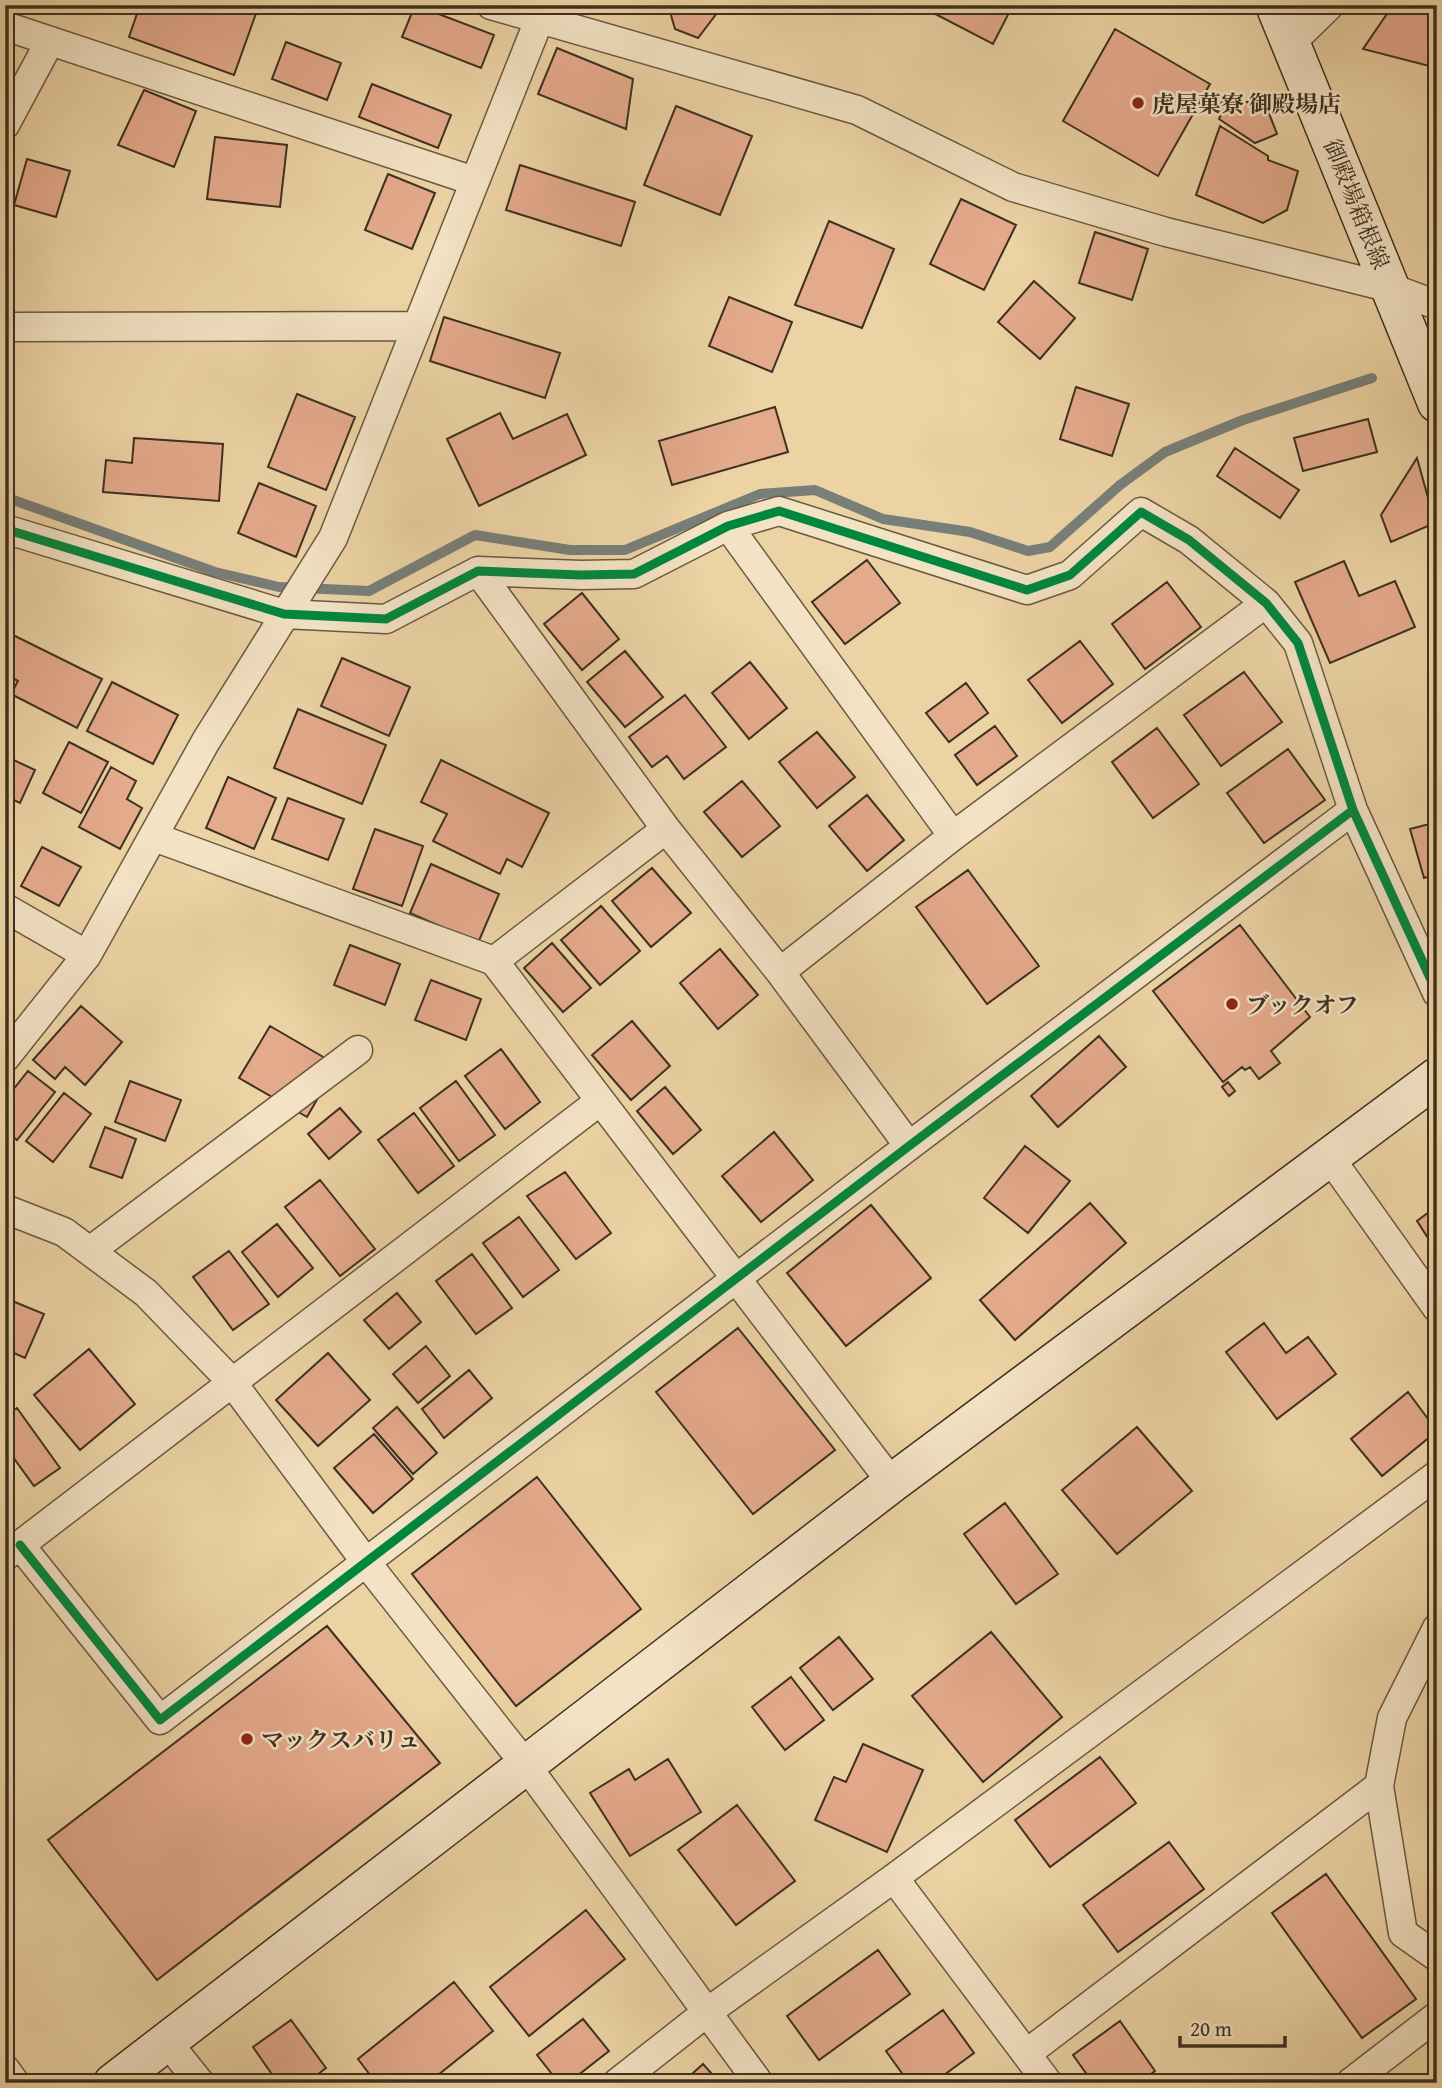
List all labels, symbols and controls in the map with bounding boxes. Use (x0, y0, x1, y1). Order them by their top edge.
place label: 虎屋菓寮 御殿場店 (1152, 87, 1341, 120)
marker: 虎屋菓寮 御殿場店 (1130, 95, 1146, 111)
street label: 御殿場箱根線 (1316, 134, 1398, 274)
place label: ブックオフ (1246, 988, 1359, 1021)
marker: ブックオフ (1224, 996, 1240, 1012)
place label: マックスバリュ (261, 1723, 420, 1756)
marker: マックスバリュ (239, 1731, 255, 1747)
scale bar (1180, 2004, 1284, 2048)
text: 20 m (1190, 2013, 1232, 2044)

